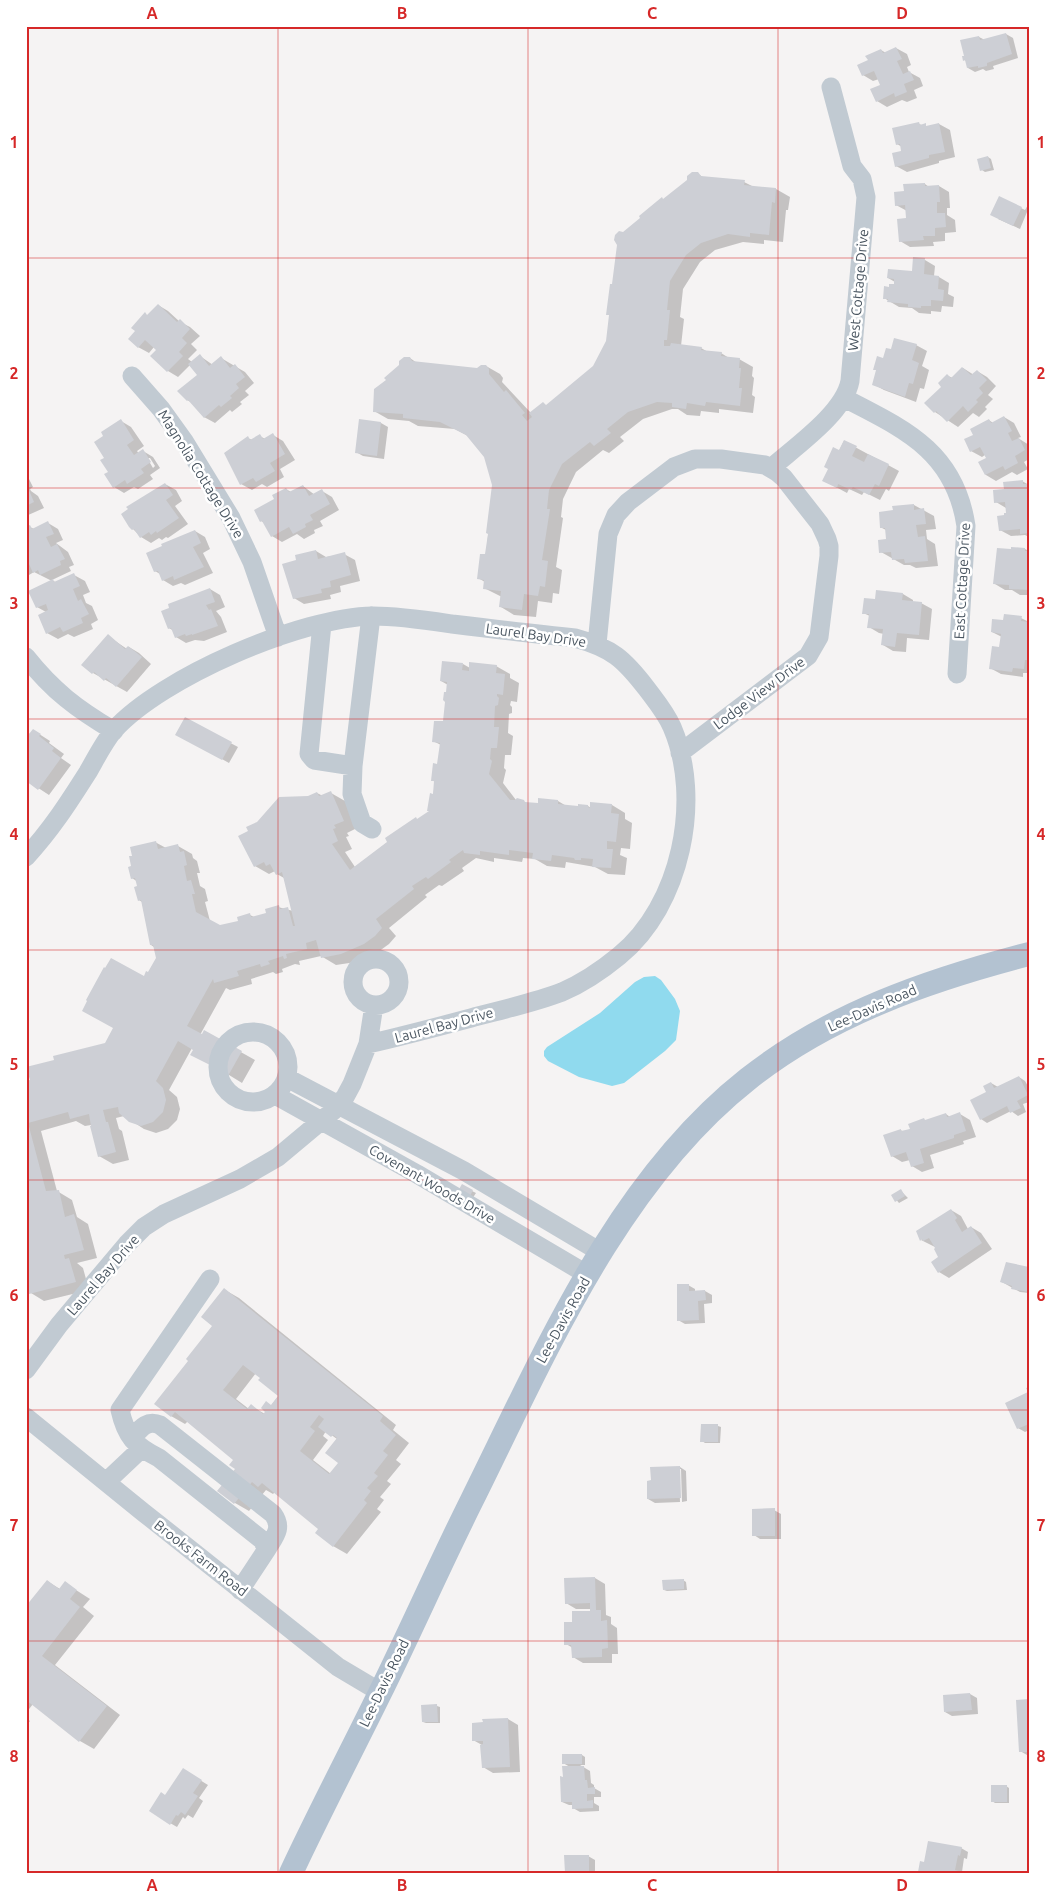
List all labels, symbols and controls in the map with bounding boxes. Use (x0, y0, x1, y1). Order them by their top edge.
text: A (146, 4, 158, 22)
text: B (397, 4, 407, 22)
text: C (647, 4, 657, 22)
text: D (896, 4, 908, 22)
text: 1 (9, 133, 19, 151)
text: 1 (1036, 133, 1046, 151)
street label: West Cottage Drive (845, 228, 871, 352)
text: 2 (9, 364, 19, 382)
text: 2 (1036, 364, 1046, 382)
street label: Magnolia Cottage Drive (155, 407, 247, 541)
street label: East Cottage Drive (951, 522, 973, 640)
text: 3 (9, 594, 19, 612)
text: 3 (1036, 594, 1046, 612)
street label: Laurel Bay Drive (485, 620, 587, 650)
street label: Lodge View Drive (710, 653, 808, 733)
text: 4 (9, 825, 19, 843)
text: 4 (1036, 825, 1046, 843)
street label: Lee-Davis Road (825, 981, 919, 1035)
street label: Laurel Bay Drive (393, 1004, 495, 1046)
text: 5 (9, 1055, 19, 1073)
text: 5 (1036, 1055, 1046, 1073)
street label: Covenant Woods Drive (366, 1141, 498, 1227)
street label: Laurel Bay Drive (64, 1232, 142, 1318)
street label: Lee-Davis Road (533, 1274, 593, 1366)
text: 6 (9, 1286, 19, 1304)
text: 6 (1036, 1286, 1046, 1304)
text: 7 (9, 1516, 19, 1534)
text: 7 (1036, 1516, 1046, 1534)
street label: Brooks Farm Road (151, 1517, 251, 1599)
street label: Lee-Davis Road (356, 1637, 412, 1729)
text: 8 (9, 1747, 19, 1765)
text: 8 (1036, 1747, 1046, 1765)
text: A (146, 1876, 158, 1894)
text: B (397, 1876, 407, 1894)
text: C (647, 1876, 657, 1894)
text: D (896, 1876, 908, 1894)

